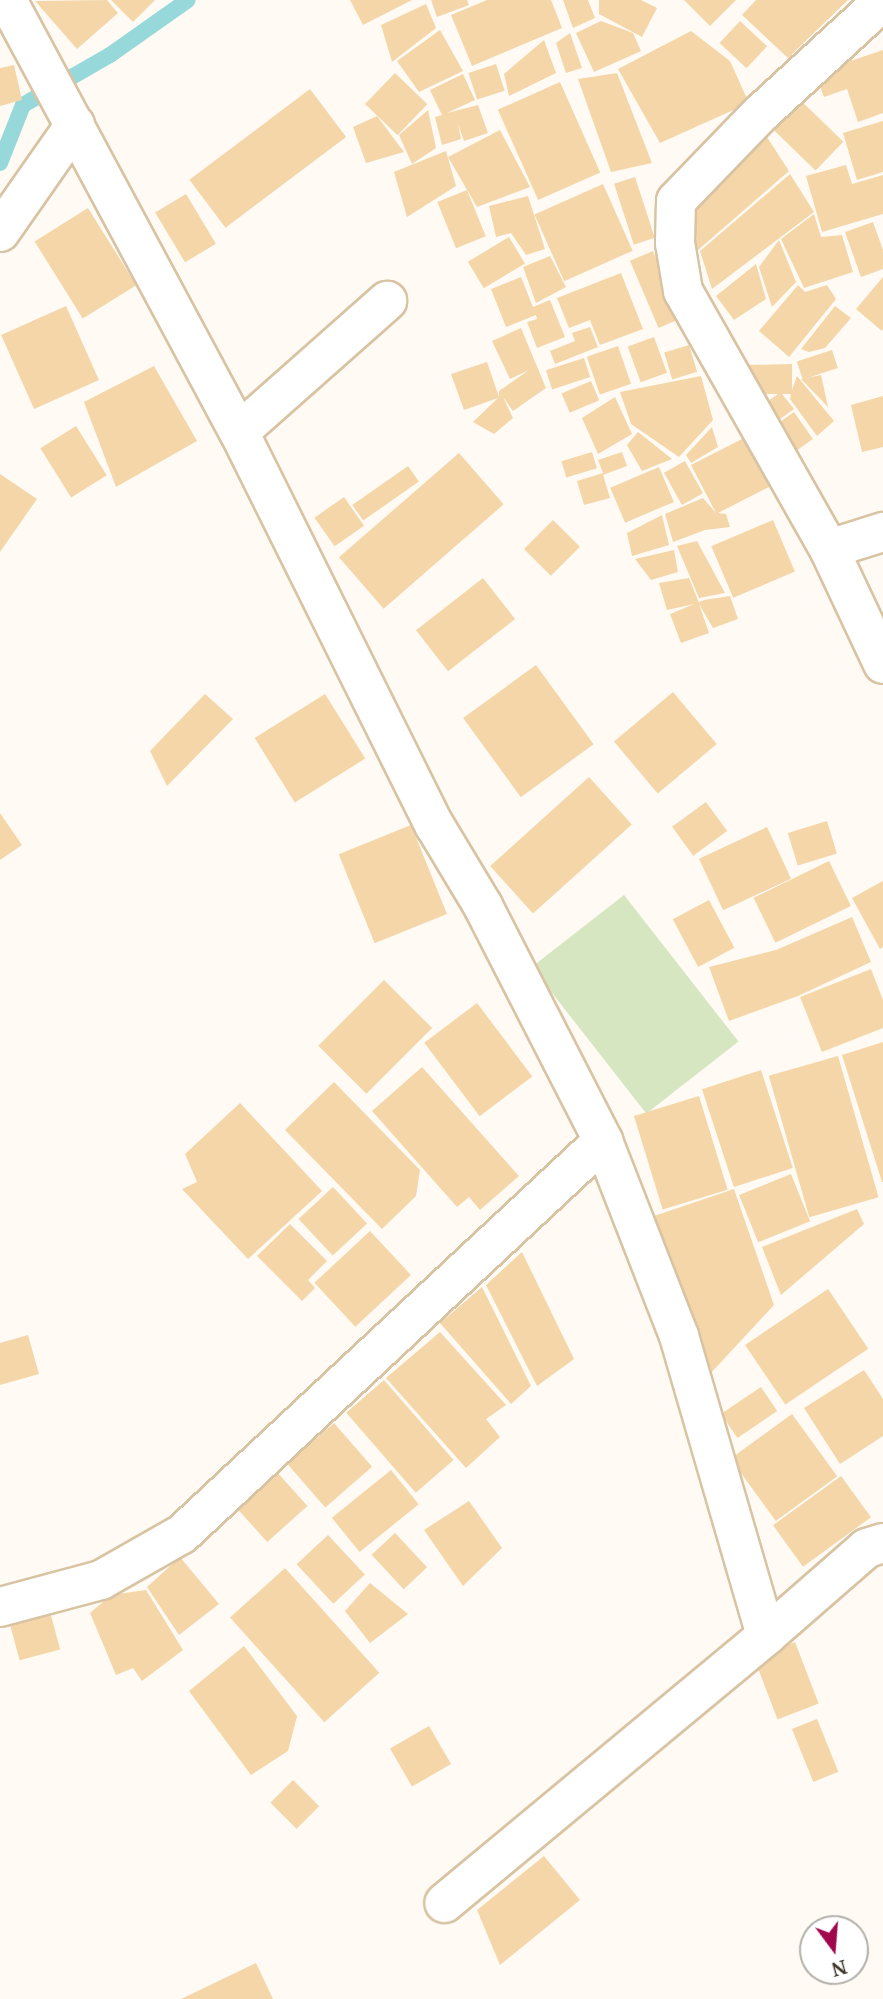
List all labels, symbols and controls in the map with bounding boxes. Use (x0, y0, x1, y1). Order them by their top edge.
north arrow (799, 1915, 869, 1985)
text: N (828, 1954, 850, 1983)

